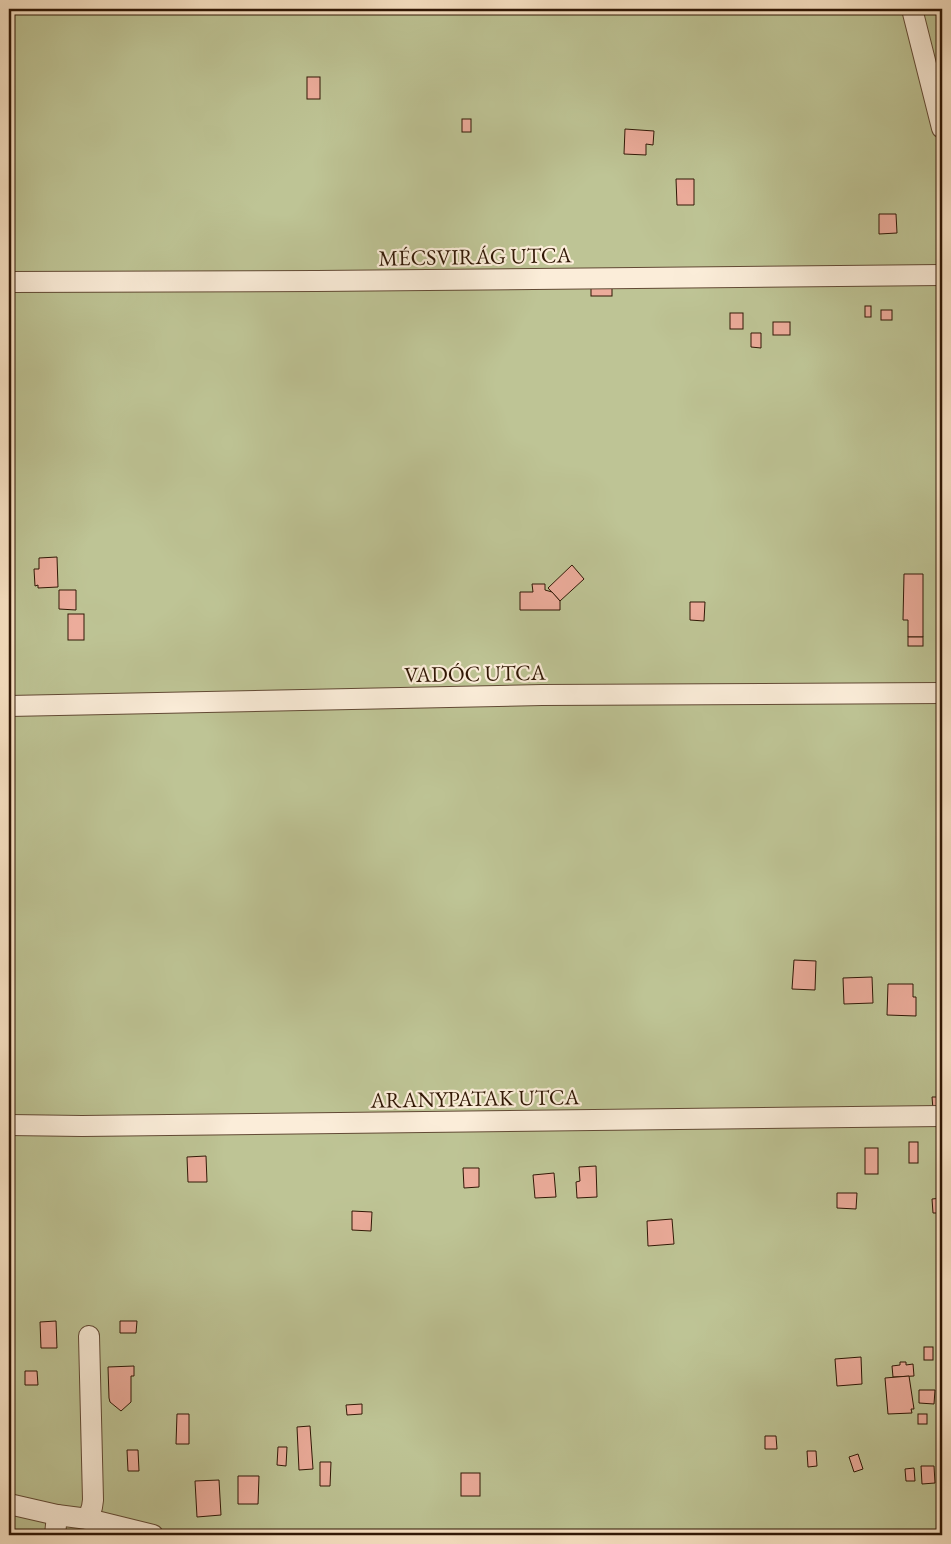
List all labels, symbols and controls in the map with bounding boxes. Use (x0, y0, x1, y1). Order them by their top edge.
street label: MÉCSVIRÁG UTCA (378, 240, 573, 273)
street label: VADÓC UTCA (404, 658, 547, 689)
street label: ARANYPATAK UTCA (369, 1082, 581, 1115)

